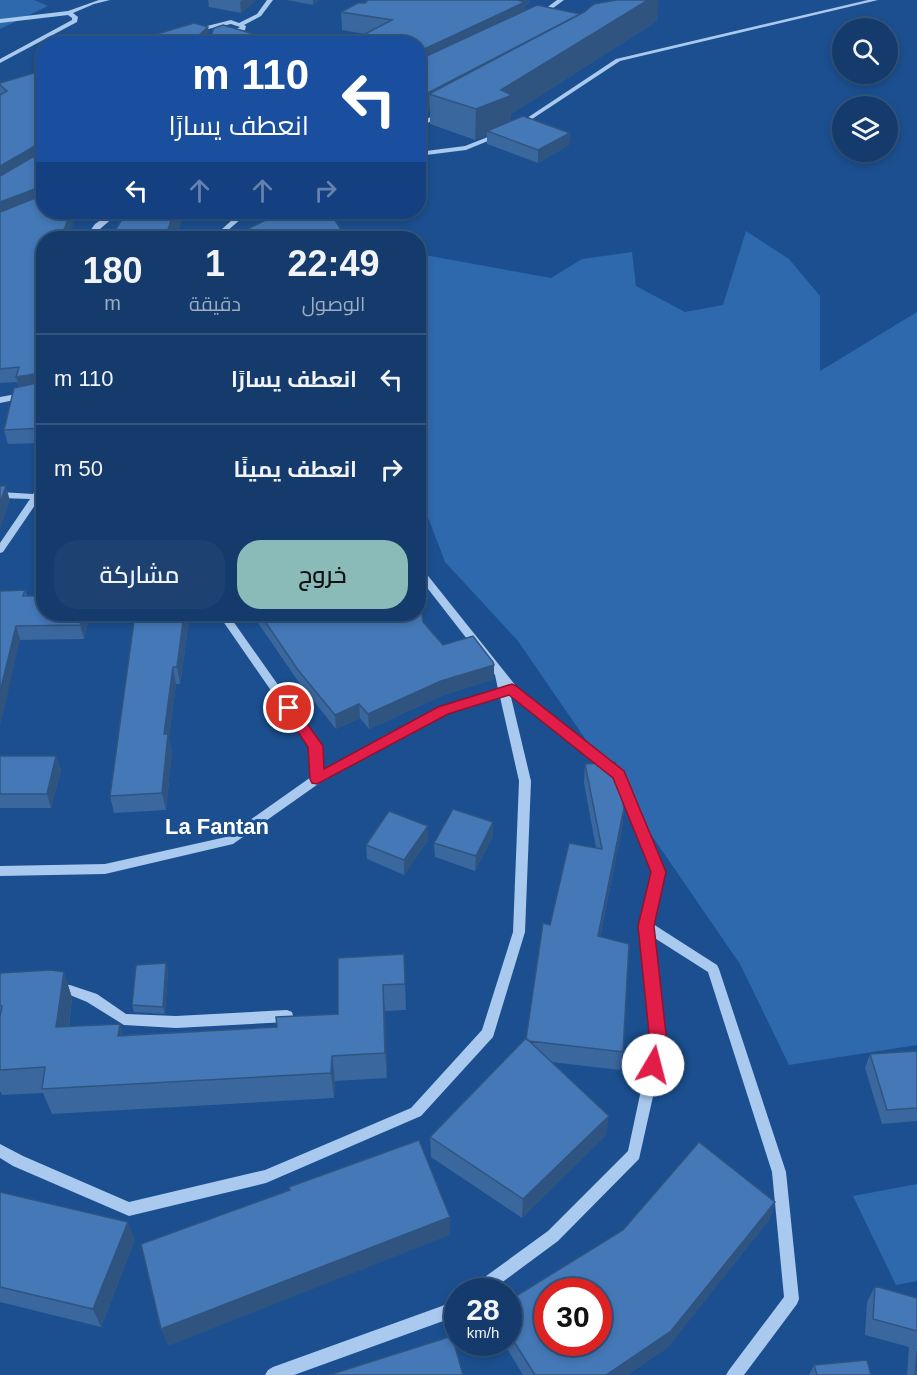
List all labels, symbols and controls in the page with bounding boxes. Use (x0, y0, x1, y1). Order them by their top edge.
map controls (832, 18, 898, 162)
button: search (832, 18, 898, 84)
text: 110 m (192, 51, 309, 98)
icon: left (330, 60, 408, 138)
button: layers (832, 96, 898, 162)
text: انعطف يسارًا (168, 111, 309, 141)
icon: left (120, 174, 153, 207)
icon: ahead (183, 174, 216, 207)
icon: ahead (246, 174, 279, 207)
icon: right (309, 174, 342, 207)
text: 1 (205, 243, 225, 284)
text: 22:49 (287, 243, 380, 284)
text: 180 (82, 250, 143, 291)
text: m (104, 292, 121, 314)
text: دقيقة (189, 293, 241, 315)
text: الوصول (302, 293, 365, 315)
icon: left (375, 363, 408, 396)
text: 110 m (54, 366, 114, 391)
text: انعطف يسارًا (231, 367, 357, 392)
icon: right (375, 453, 408, 486)
text: 50 m (54, 456, 103, 481)
text: انعطف يمينًا (234, 457, 357, 482)
button: مشاركة (54, 540, 225, 609)
button: خروج (237, 540, 408, 609)
pin (263, 682, 314, 733)
icon: arrive (272, 691, 305, 724)
district label: La Fantan (165, 814, 269, 839)
position arrow (621, 1033, 685, 1097)
speed limit sign: 30 (534, 1278, 612, 1356)
text: 28 (466, 1293, 500, 1326)
text: km/h (467, 1324, 499, 1341)

